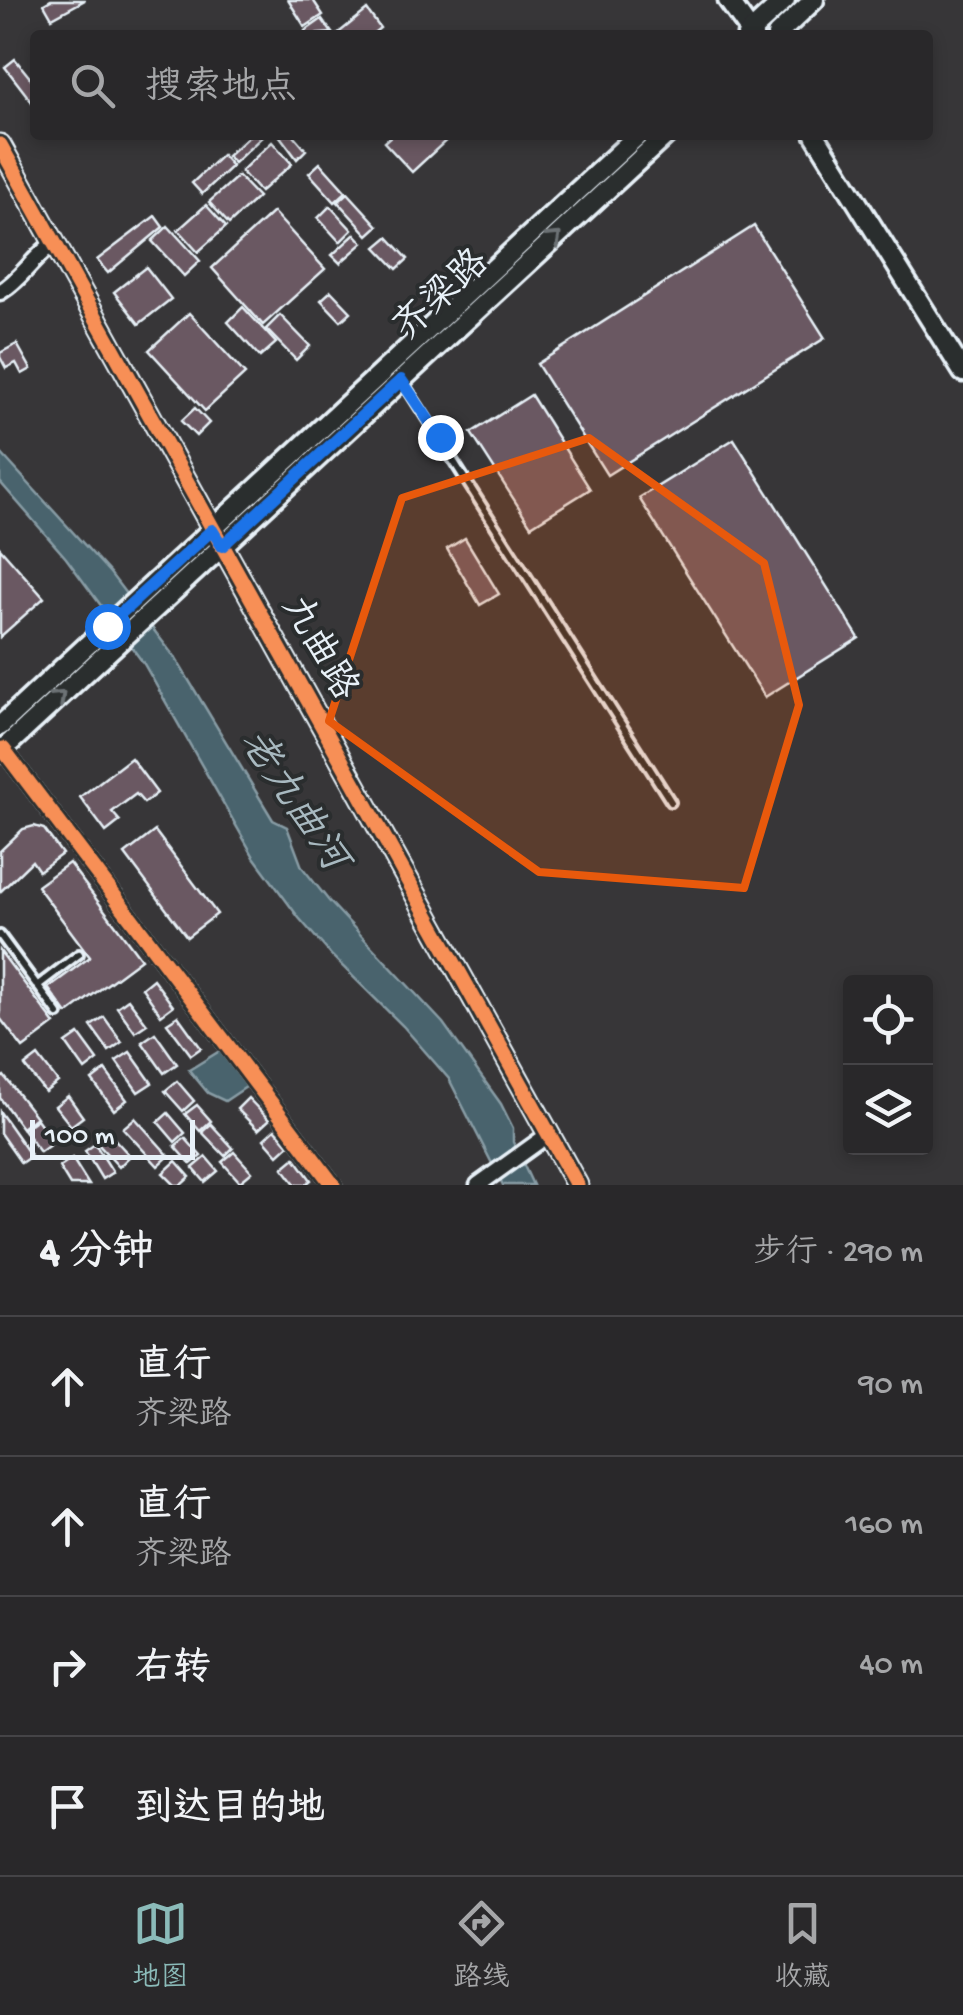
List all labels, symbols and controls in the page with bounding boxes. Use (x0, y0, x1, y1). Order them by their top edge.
search box (30, 30, 933, 140)
icon: search (65, 58, 120, 113)
text: 搜索地点 (145, 68, 297, 112)
one-way arrow (543, 231, 562, 249)
street label: 齐梁路 (384, 240, 500, 352)
route end (418, 415, 464, 461)
street label: 九曲路 (269, 587, 367, 709)
route start (85, 604, 131, 650)
one-way arrow (48, 691, 66, 709)
water label: 老九曲河 (227, 721, 360, 886)
map controls (843, 975, 933, 1155)
button: locate (843, 975, 933, 1065)
button: layers (843, 1065, 933, 1155)
scale bar (30, 1115, 195, 1160)
text: 100 m (45, 1121, 115, 1154)
text: 4 分钟 (40, 1231, 154, 1280)
text: 步行 · 290 m (754, 1235, 923, 1273)
text: 直行 (135, 1346, 211, 1390)
icon: ahead (40, 1359, 95, 1414)
text: 90 m (859, 1367, 923, 1405)
text: 齐梁路 (135, 1398, 231, 1436)
text: 直行 (135, 1486, 211, 1530)
icon: ahead (40, 1499, 95, 1554)
text: 160 m (845, 1507, 923, 1545)
text: 齐梁路 (135, 1538, 231, 1576)
icon: right (40, 1639, 95, 1694)
text: 40 m (859, 1647, 923, 1685)
text: 右转 (135, 1649, 211, 1693)
icon: arrive (40, 1779, 95, 1834)
text: 到达目的地 (135, 1789, 325, 1833)
tab: 地图 (132, 1896, 189, 1996)
tab: 路线 (453, 1896, 510, 1996)
tab: 收藏 (774, 1896, 831, 1996)

